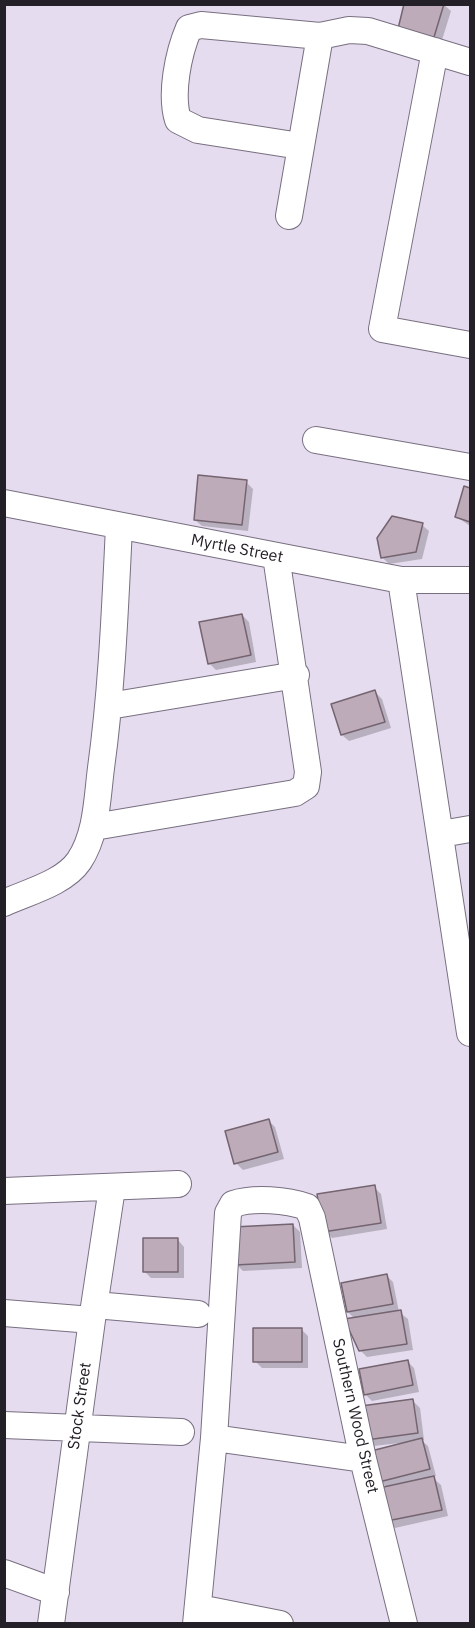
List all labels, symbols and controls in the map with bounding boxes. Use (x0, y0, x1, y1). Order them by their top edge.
street label: Myrtle Street (189, 531, 285, 567)
street label: Southern Wood Street (328, 1337, 382, 1495)
street label: Stock Street (64, 1361, 96, 1451)

